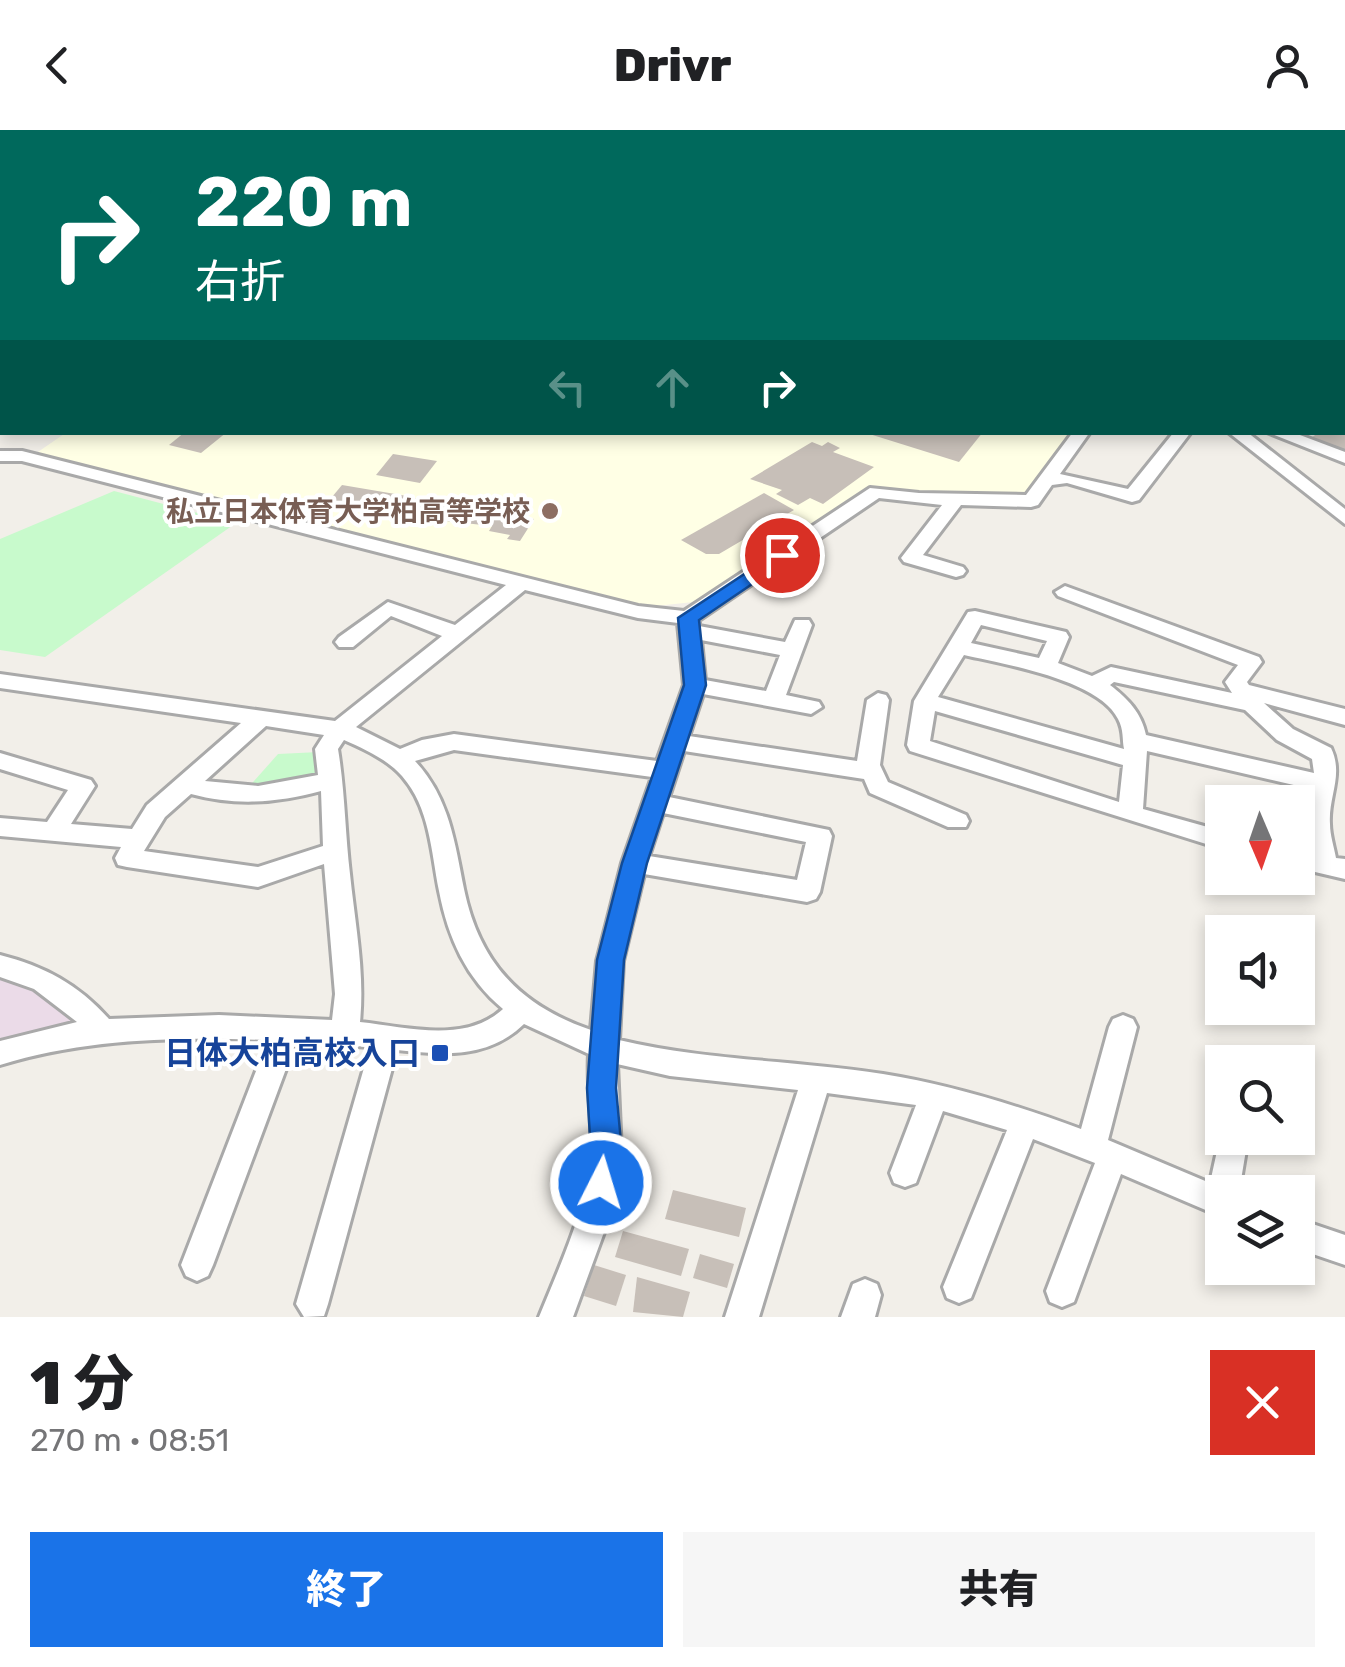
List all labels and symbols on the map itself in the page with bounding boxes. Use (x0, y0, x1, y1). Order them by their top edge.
place label: 私立日本体育大学柏高等学校 (166, 495, 530, 528)
marker: 私立日本体育大学柏高等学校 (539, 500, 561, 522)
pin (740, 513, 825, 598)
north arrow (1205, 785, 1315, 895)
place label: 日体大柏高校入口 (164, 1034, 420, 1072)
marker: 日体大柏高校入口 (429, 1042, 451, 1064)
position arrow (549, 1131, 653, 1235)

